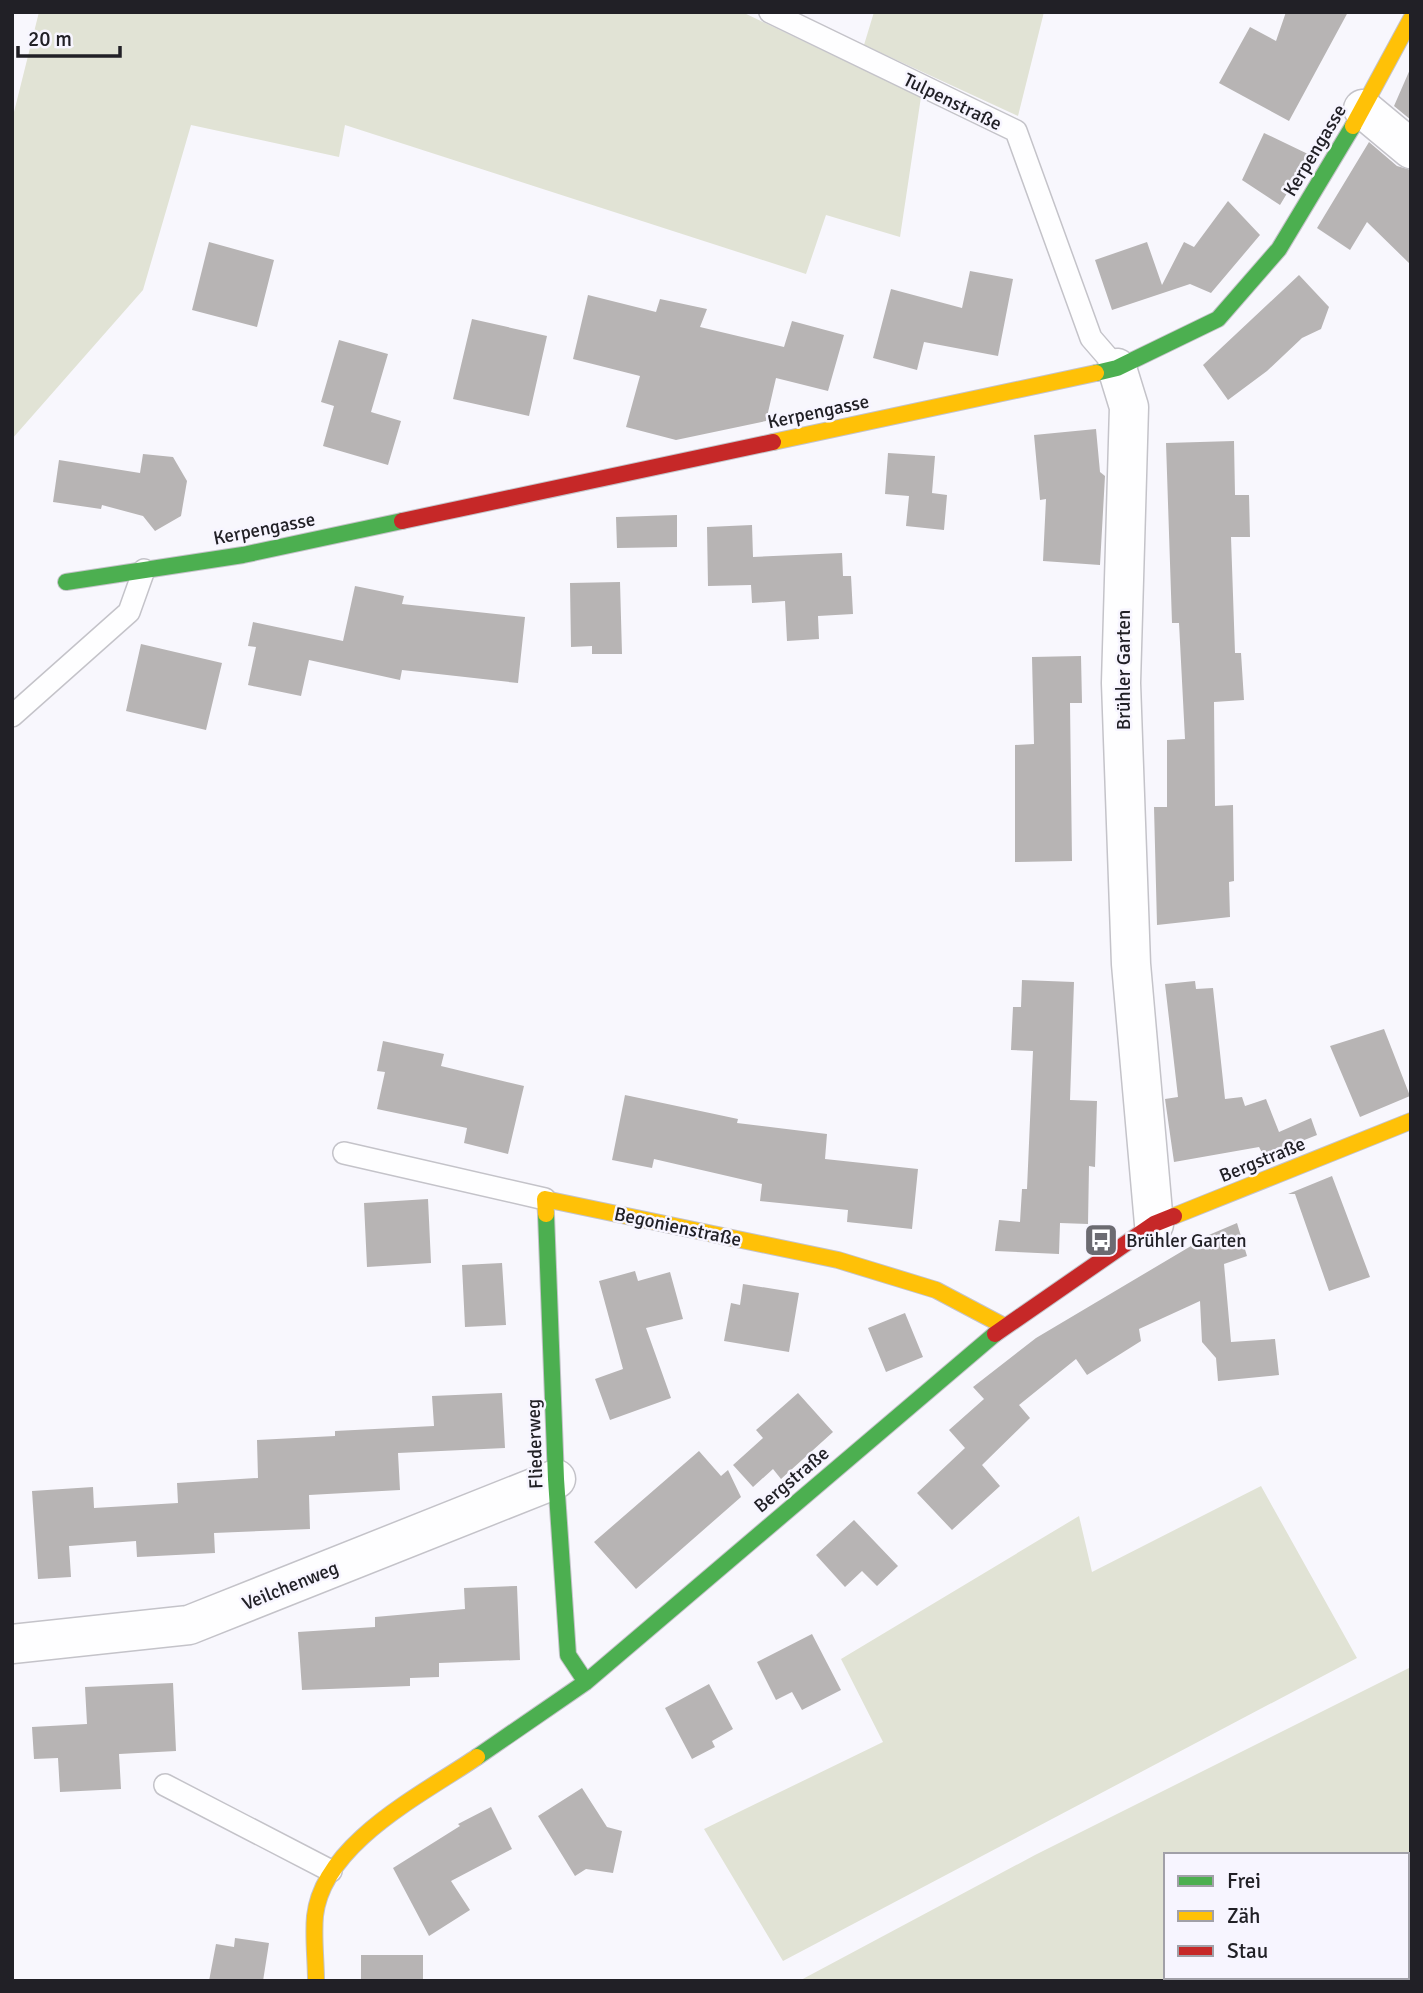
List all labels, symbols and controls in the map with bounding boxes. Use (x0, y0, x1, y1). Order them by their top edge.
scale bar (18, 14, 119, 58)
text: 20 m (28, 26, 72, 52)
street label: Tulpenstraße (899, 68, 1006, 136)
street label: Kerpengasse (1278, 100, 1352, 201)
street label: Kerpengasse (765, 390, 871, 434)
street label: Kerpengasse (211, 507, 317, 551)
street label: Brühler Garten (1112, 610, 1136, 730)
street label: Bergstraße (1216, 1132, 1309, 1188)
street label: Begonienstraße (612, 1202, 743, 1252)
bus stop icon: Brühler Garten (1082, 1221, 1120, 1259)
place label: Brühler Garten (1126, 1229, 1247, 1253)
street label: Fliederweg (521, 1399, 549, 1489)
street label: Bergstraße (749, 1441, 834, 1518)
street label: Veilchenweg (239, 1556, 342, 1616)
legend (1164, 1853, 1409, 1979)
text: Frei (1227, 1868, 1261, 1894)
text: Zäh (1227, 1903, 1261, 1929)
text: Stau (1227, 1938, 1268, 1964)

